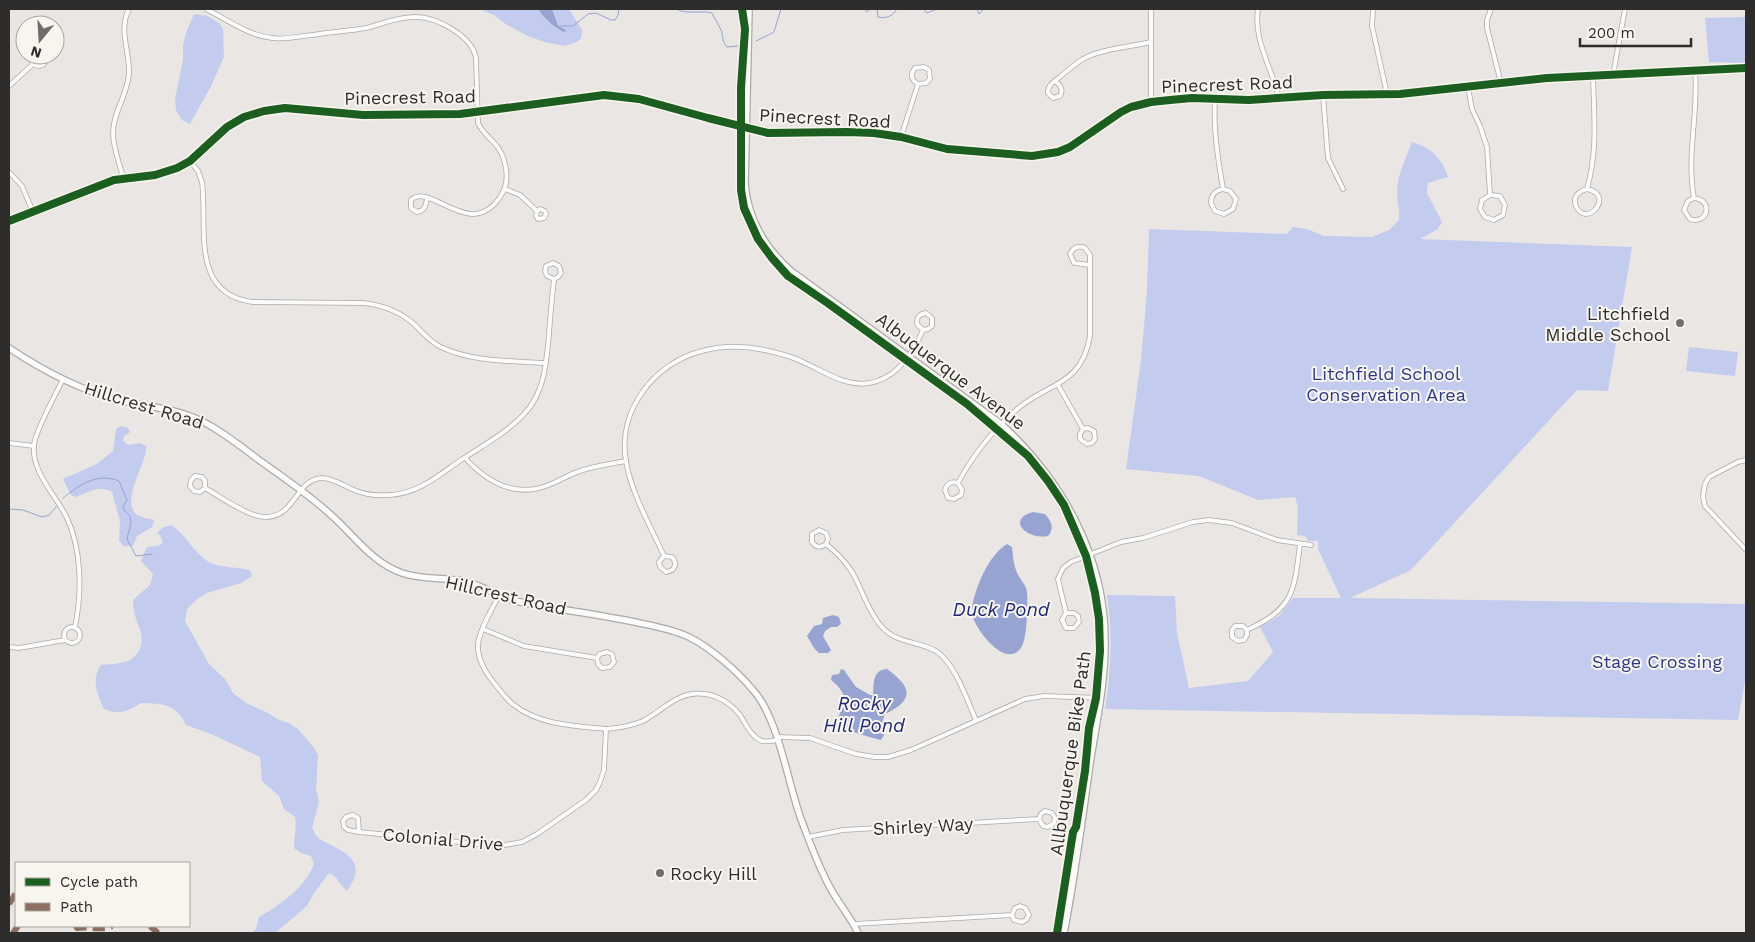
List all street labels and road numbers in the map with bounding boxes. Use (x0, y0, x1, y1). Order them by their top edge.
street label: Pinecrest Road (1161, 71, 1293, 97)
street label: Pinecrest Road (344, 85, 476, 109)
street label: Pinecrest Road (759, 104, 891, 132)
street label: Albuquerque Avenue (872, 308, 1030, 434)
street label: Hillcrest Road (82, 377, 206, 433)
street label: Hillcrest Road (443, 571, 569, 619)
street label: Allbuquerque Bike Path (1045, 649, 1095, 857)
street label: Shirley Way (872, 813, 974, 839)
street label: Colonial Drive (382, 823, 504, 855)

